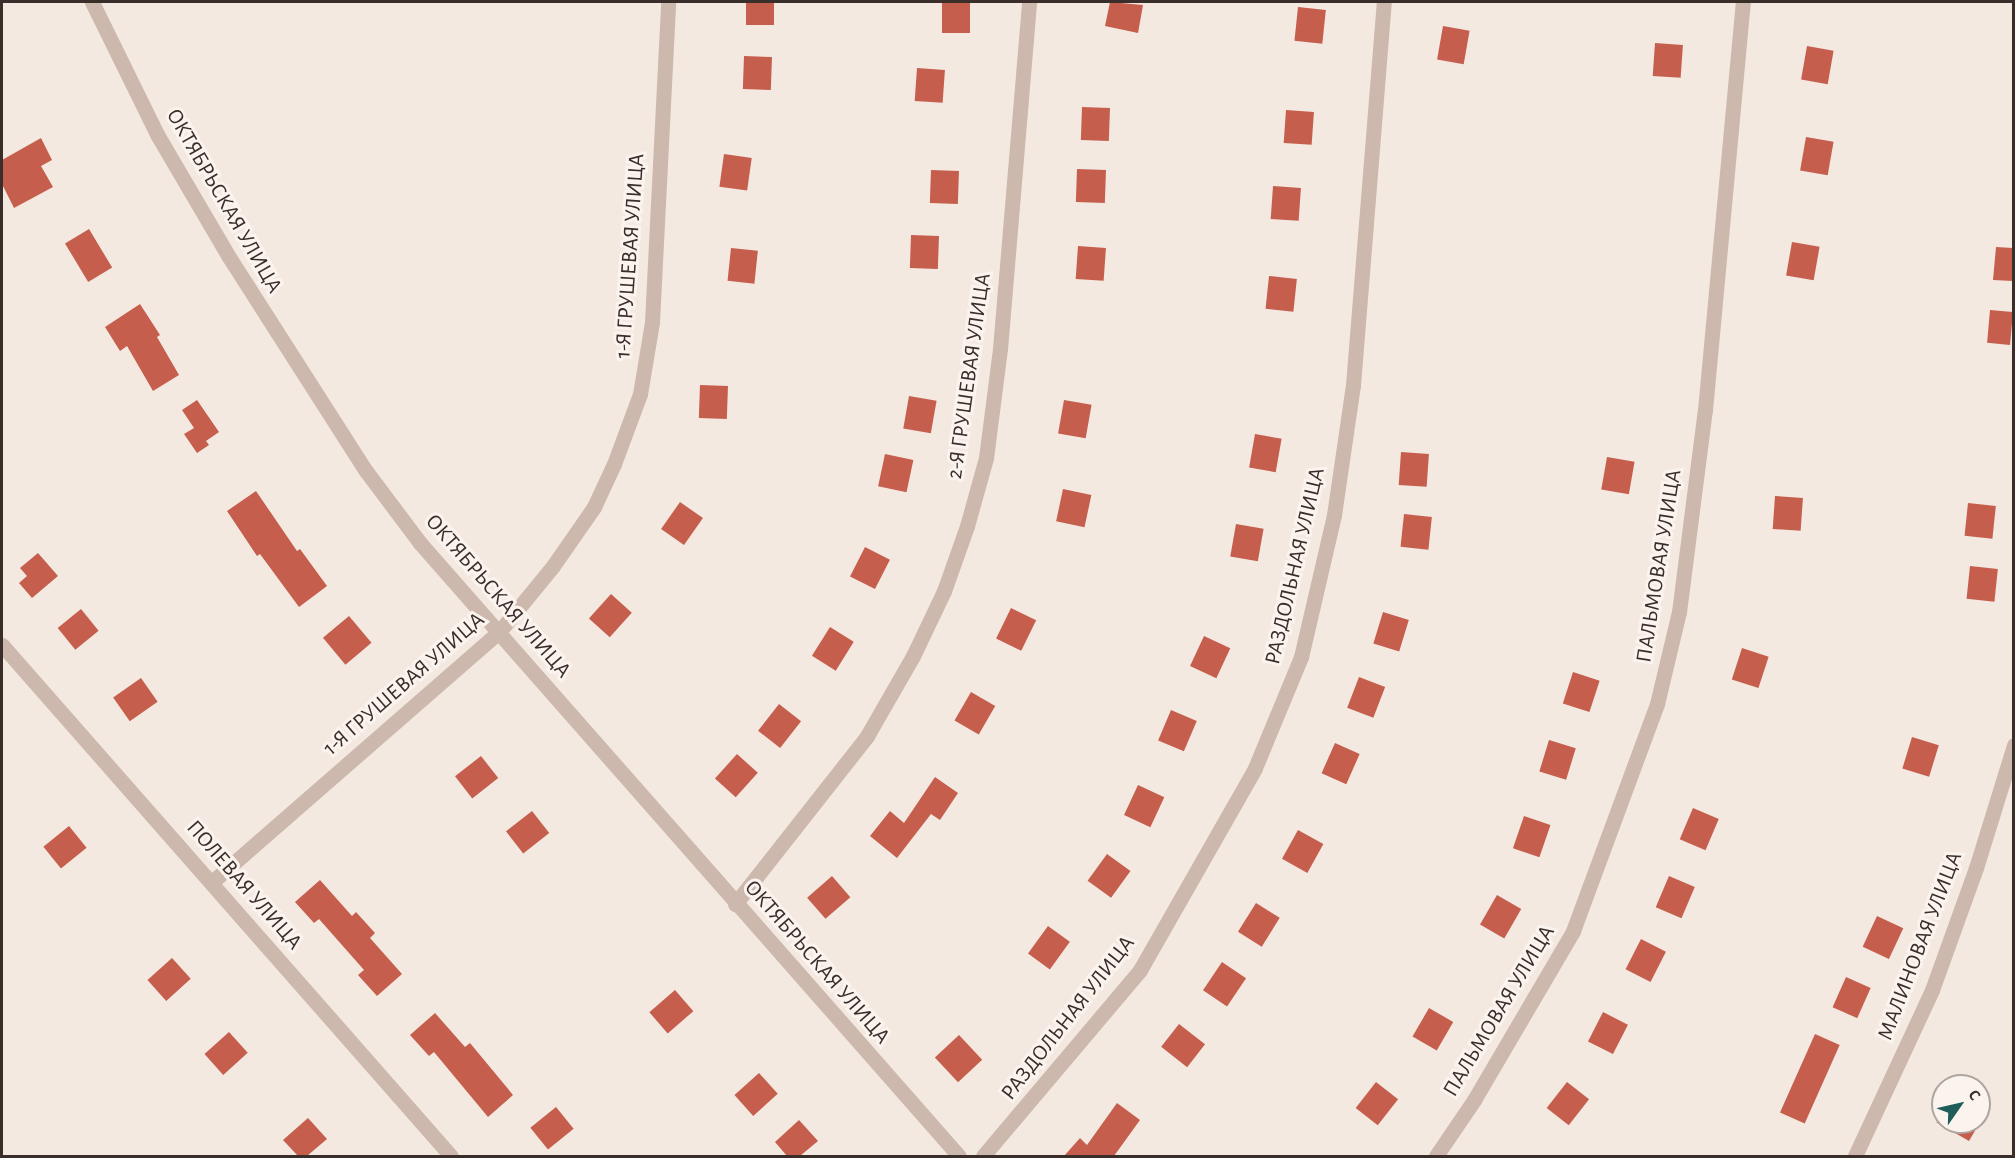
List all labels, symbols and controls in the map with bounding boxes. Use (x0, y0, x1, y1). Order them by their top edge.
street label: ОКТЯБРЬСКАЯ УЛИЦА (160, 104, 288, 298)
street label: 1-Я ГРУШЕВАЯ УЛИЦА (610, 153, 650, 359)
street label: 2-Я ГРУШЕВАЯ УЛИЦА (941, 271, 997, 481)
street label: РАЗДОЛЬНАЯ УЛИЦА (1260, 465, 1330, 667)
street label: ПАЛЬМОВАЯ УЛИЦА (1631, 468, 1687, 664)
street label: ОКТЯБРЬСКАЯ УЛИЦА (420, 509, 576, 683)
street label: 1-Я ГРУШЕВАЯ УЛИЦА (318, 607, 490, 761)
street label: ПОЛЕВАЯ УЛИЦА (181, 815, 307, 955)
street label: МАЛИНОВАЯ УЛИЦА (1872, 848, 1968, 1044)
street label: ОКТЯБРЬСКАЯ УЛИЦА (739, 875, 895, 1049)
street label: ПАЛЬМОВАЯ УЛИЦА (1437, 921, 1561, 1101)
street label: РАЗДОЛЬНАЯ УЛИЦА (996, 931, 1140, 1105)
north arrow (1931, 1074, 1991, 1134)
text: С (1965, 1087, 1983, 1103)

